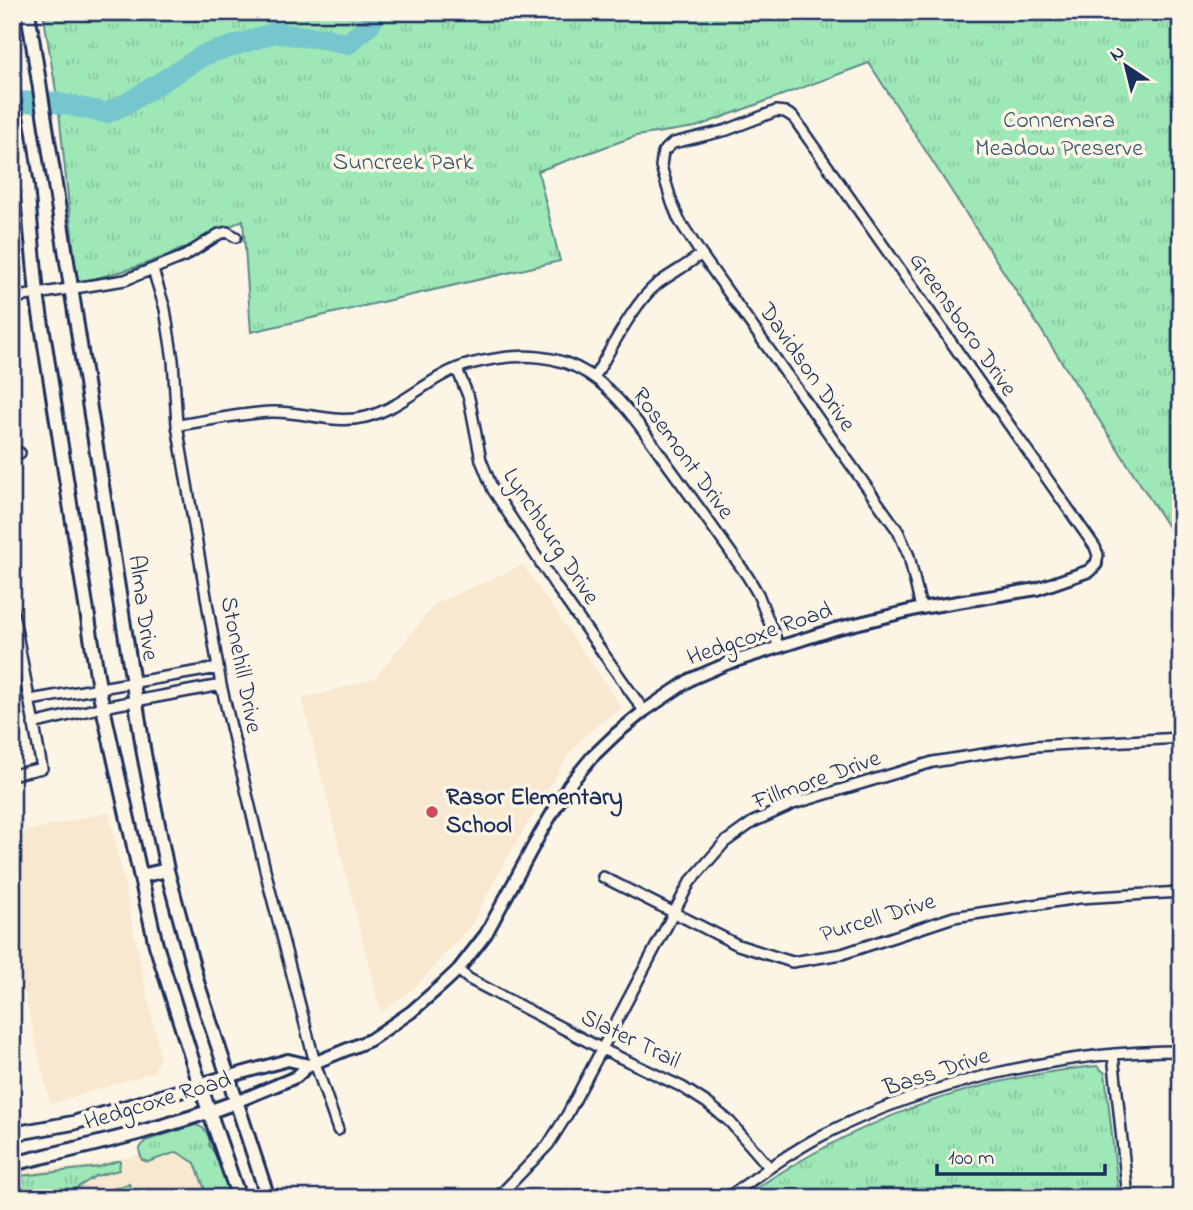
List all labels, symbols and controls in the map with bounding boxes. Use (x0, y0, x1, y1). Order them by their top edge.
north arrow (1092, 32, 1162, 102)
text: N (1105, 39, 1131, 69)
park label: Connemara Meadow Preserve (975, 104, 1143, 167)
park label: Suncreek Park (333, 146, 474, 181)
street label: Greensboro Drive (899, 246, 1025, 405)
street label: Davidson Drive (748, 296, 864, 440)
street label: Rosemont Drive (622, 381, 742, 528)
street label: Lynchburg Drive (492, 462, 608, 613)
street label: Alma Drive (117, 553, 167, 663)
street label: Stonehill Drive (210, 594, 270, 737)
street label: Hedgcoxe Road (683, 594, 838, 676)
street label: Fillmore Drive (747, 742, 886, 821)
place label: Rasor Elementary School (446, 781, 623, 844)
marker: Rasor Elementary School (424, 804, 440, 820)
street label: Purcell Drive (816, 885, 940, 953)
street label: Slater Trail (574, 1001, 686, 1079)
street label: Bass Drive (878, 1039, 995, 1107)
street label: Hedgcoxe Road (80, 1063, 236, 1141)
scale bar (937, 1133, 1106, 1177)
text: 100 m (948, 1144, 994, 1174)

